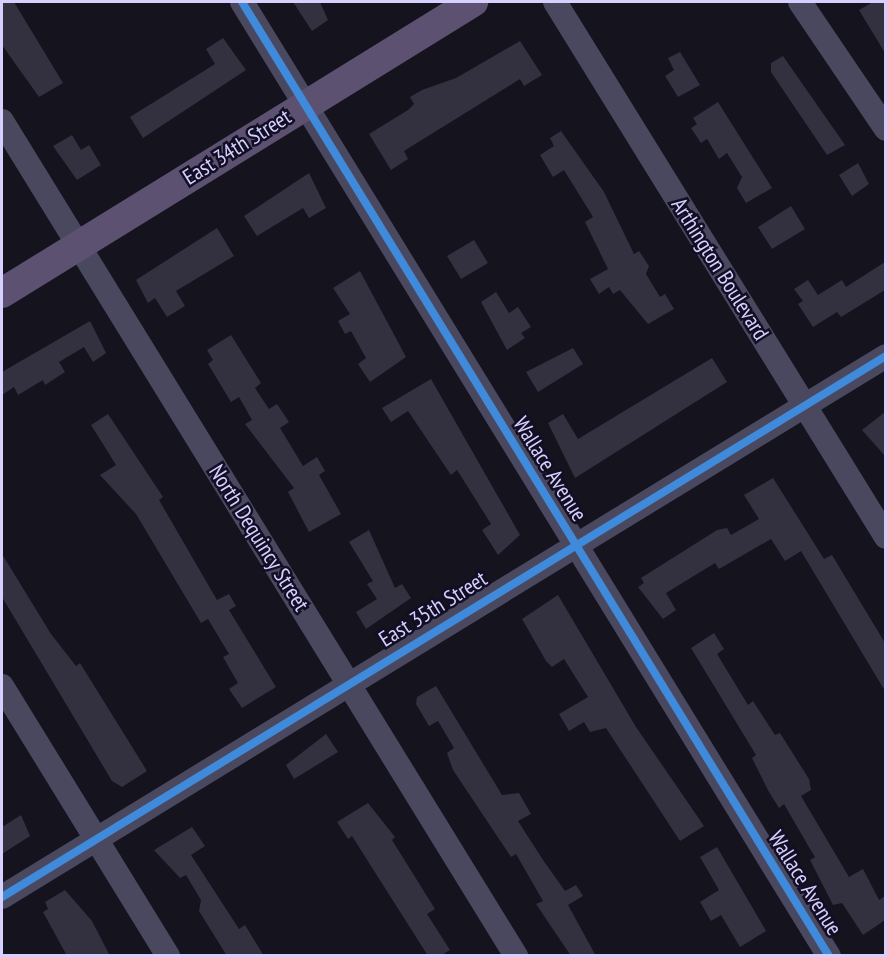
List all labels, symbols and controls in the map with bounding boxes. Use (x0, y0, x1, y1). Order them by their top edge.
street label: East 34th Street (178, 103, 296, 191)
street label: Arthington Boulevard (666, 193, 774, 345)
street label: Wallace Avenue (507, 412, 593, 526)
street label: North Dequincy Street (203, 460, 315, 616)
street label: East 35th Street (374, 565, 492, 653)
street label: Wallace Avenue (762, 826, 848, 940)

